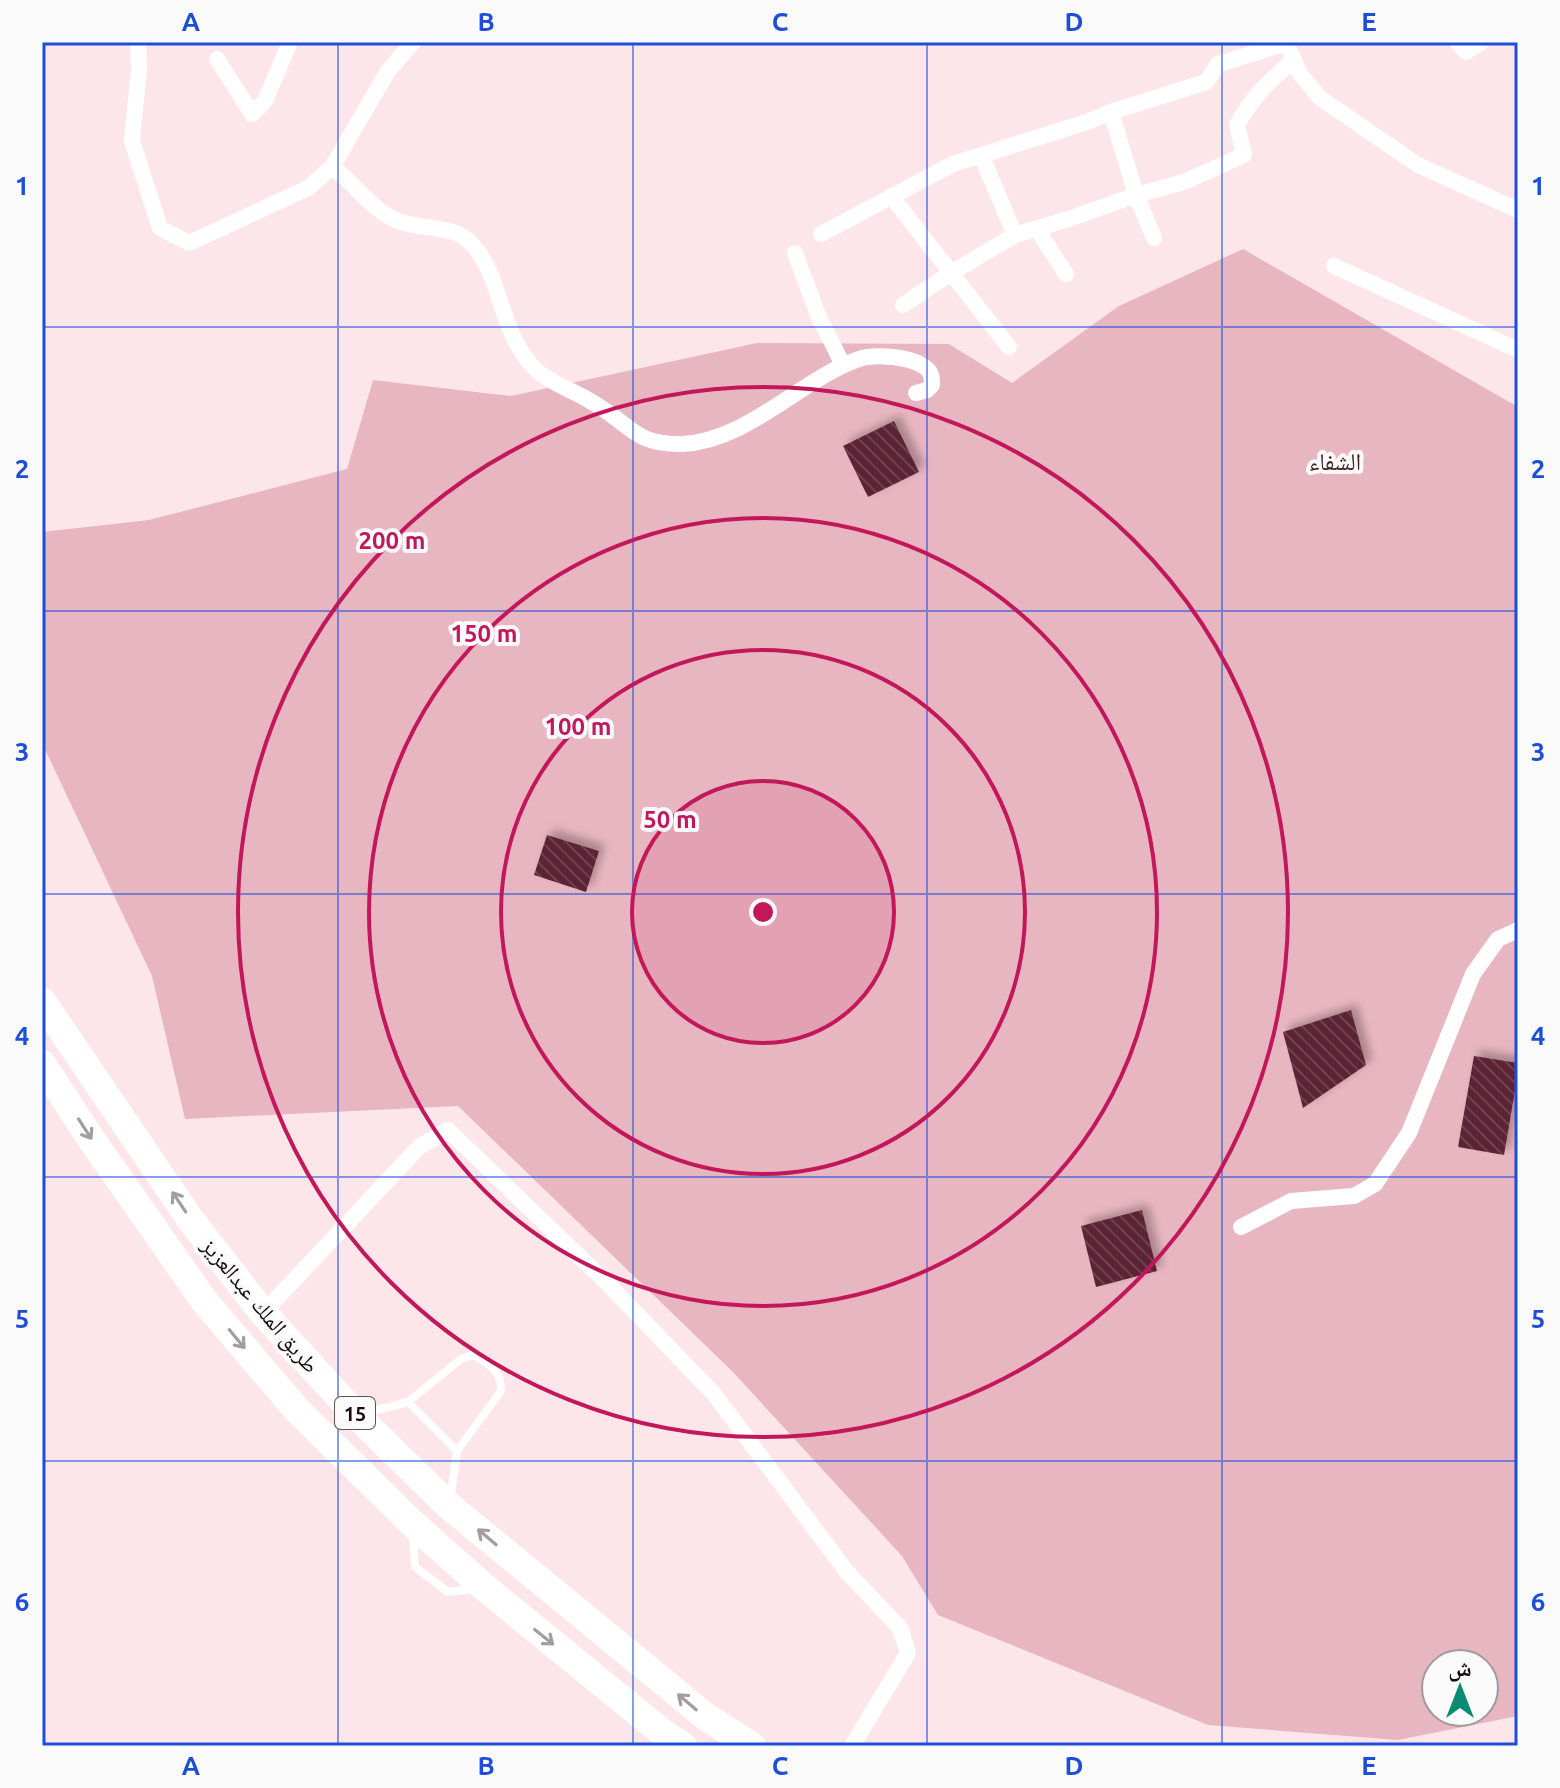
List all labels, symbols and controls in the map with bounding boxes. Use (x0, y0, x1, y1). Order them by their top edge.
text: A (182, 7, 201, 36)
text: B (477, 7, 495, 36)
text: C (772, 7, 789, 36)
text: D (1065, 7, 1083, 36)
text: E (1361, 7, 1377, 36)
text: 1 (15, 171, 29, 200)
text: 1 (1531, 171, 1545, 200)
district label: الشفاء (1309, 448, 1361, 475)
text: 2 (15, 454, 29, 483)
text: 2 (1531, 454, 1545, 483)
text: 200 m (359, 527, 425, 554)
text: 150 m (451, 620, 517, 647)
text: 100 m (545, 713, 611, 740)
text: 3 (15, 737, 29, 766)
text: 3 (1531, 737, 1545, 766)
text: 50 m (643, 806, 697, 833)
centre of rings (749, 898, 777, 926)
text: 4 (15, 1021, 29, 1050)
text: 4 (1531, 1021, 1545, 1050)
one-way arrow (77, 1117, 93, 1140)
one-way arrow (170, 1192, 187, 1214)
street label: طريق الملك عبدالعزيز (195, 1232, 325, 1379)
text: 5 (15, 1304, 29, 1333)
text: 5 (1531, 1304, 1545, 1333)
one-way arrow (228, 1329, 246, 1349)
road number: 15 (335, 1397, 375, 1429)
one-way arrow (477, 1528, 498, 1546)
text: 6 (15, 1587, 29, 1616)
text: 6 (1531, 1587, 1545, 1616)
one-way arrow (533, 1628, 554, 1645)
north arrow (1420, 1648, 1500, 1728)
text: ش (1448, 1655, 1472, 1682)
one-way arrow (678, 1693, 698, 1711)
text: A (182, 1751, 201, 1780)
text: B (477, 1751, 495, 1780)
text: C (772, 1751, 789, 1780)
text: D (1065, 1751, 1083, 1780)
text: E (1361, 1751, 1377, 1780)

